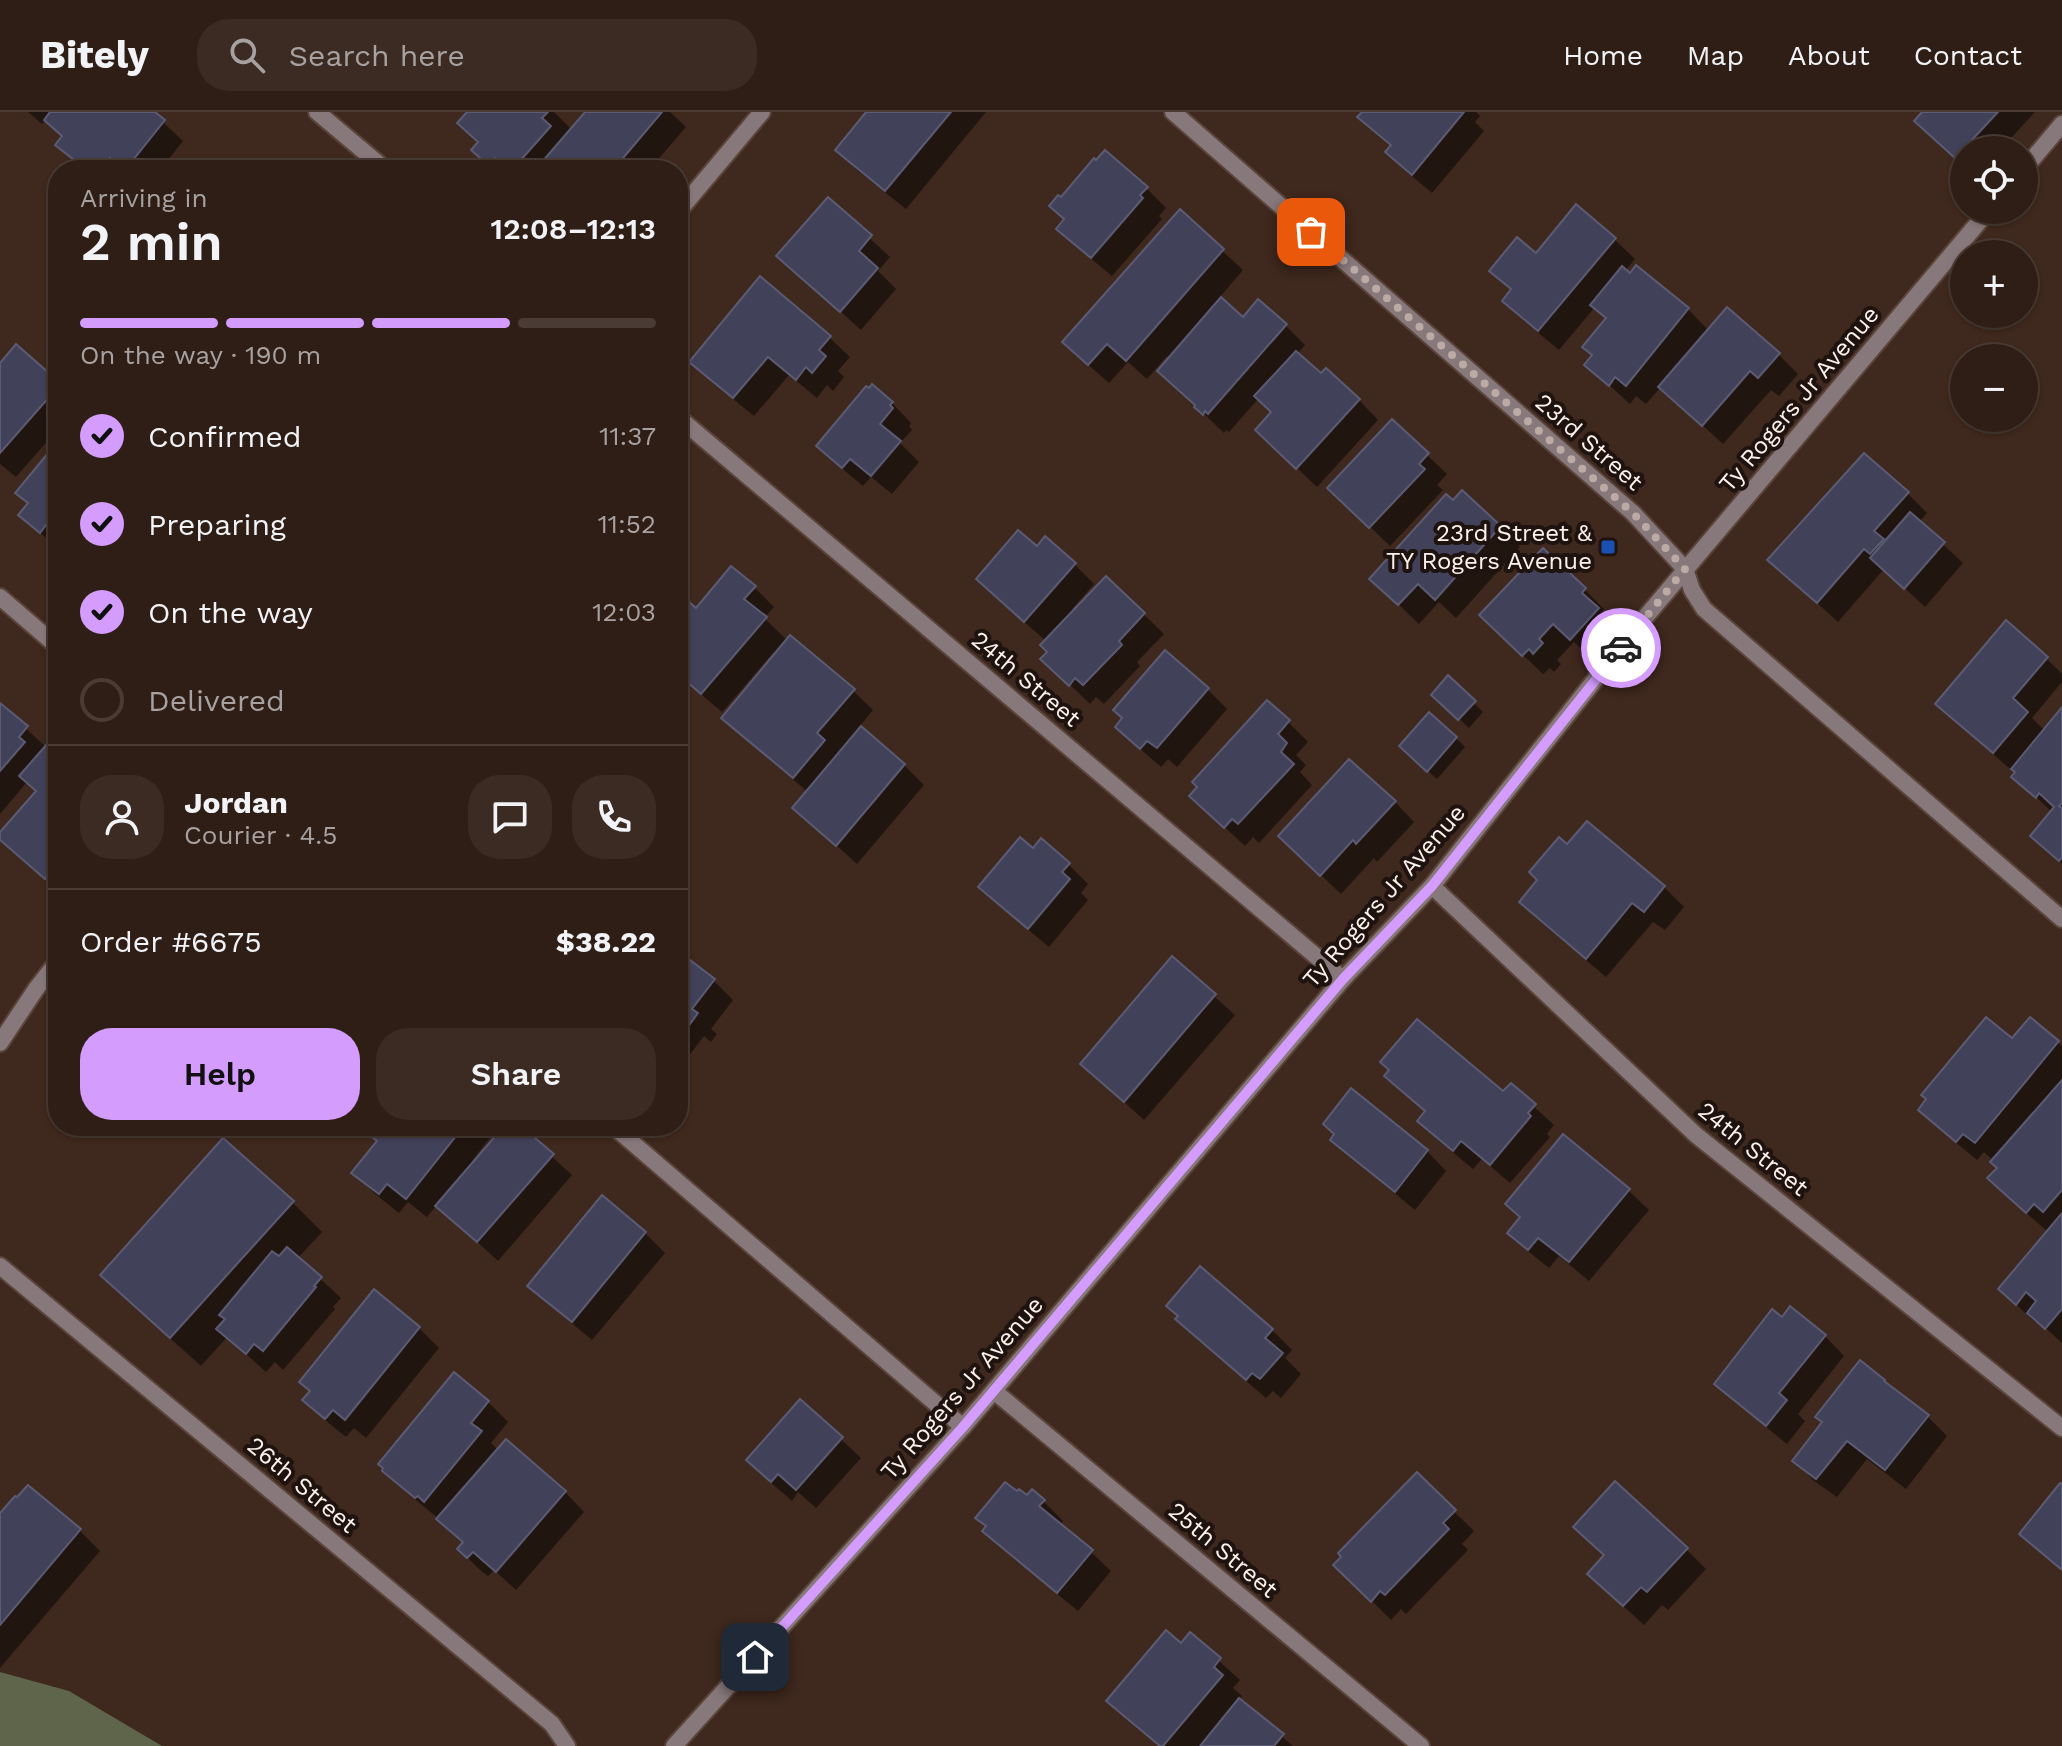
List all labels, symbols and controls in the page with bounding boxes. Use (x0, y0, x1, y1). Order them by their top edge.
search box (197, 19, 757, 91)
text: Bitely (40, 33, 149, 77)
icon: search (225, 33, 269, 77)
text: Search here (289, 38, 465, 73)
text: Home (1563, 39, 1643, 72)
text: Map (1687, 39, 1744, 72)
text: About (1788, 39, 1870, 72)
text: Contact (1914, 39, 2022, 72)
map controls (1950, 136, 2038, 432)
button: locate (1950, 136, 2038, 224)
text: Arriving in (80, 183, 208, 213)
pin (1277, 198, 1345, 266)
icon: bag (1289, 210, 1333, 254)
text: 12:08–12:13 (490, 211, 656, 246)
text: 2 min (80, 212, 223, 273)
button: + (1950, 240, 2038, 328)
street label: Ty Rogers Jr Avenue (1713, 301, 1885, 497)
text: On the way · 190 m (80, 340, 321, 370)
button: − (1950, 344, 2038, 432)
street label: 23rd Street (1530, 388, 1648, 496)
icon: check (80, 414, 124, 458)
text: Confirmed (148, 419, 302, 454)
text: 11:37 (599, 421, 656, 451)
icon: check (80, 502, 124, 546)
text: Preparing (148, 507, 286, 542)
text: 11:52 (598, 509, 656, 539)
place label: 23rd Street & TY Rogers Avenue (1386, 519, 1593, 575)
marker: 23rd Street & TY Rogers Avenue (1599, 538, 1617, 556)
icon: check (80, 590, 124, 634)
text: On the way (148, 595, 313, 630)
text: 12:03 (592, 597, 656, 627)
courier (1581, 608, 1661, 688)
street label: 24th Street (966, 625, 1086, 733)
icon: car (1599, 626, 1643, 670)
text: Delivered (148, 683, 285, 718)
button: person (80, 775, 164, 859)
button: chat (468, 775, 552, 859)
button: phone (572, 775, 656, 859)
text: Jordan (184, 785, 288, 820)
street label: Ty Rogers Jr Avenue (1297, 799, 1471, 993)
text: Courier · 4.5 (184, 820, 337, 850)
text: Order #6675 (80, 924, 262, 959)
text: $38.22 (556, 924, 656, 959)
button: Help (80, 1028, 360, 1120)
button: Share (376, 1028, 656, 1120)
street label: 24th Street (1692, 1096, 1814, 1202)
street label: Ty Rogers Jr Avenue (875, 1291, 1049, 1485)
street label: 26th Street (242, 1431, 362, 1539)
street label: 25th Street (1163, 1496, 1283, 1604)
pin (721, 1623, 789, 1691)
icon: home (733, 1635, 777, 1679)

